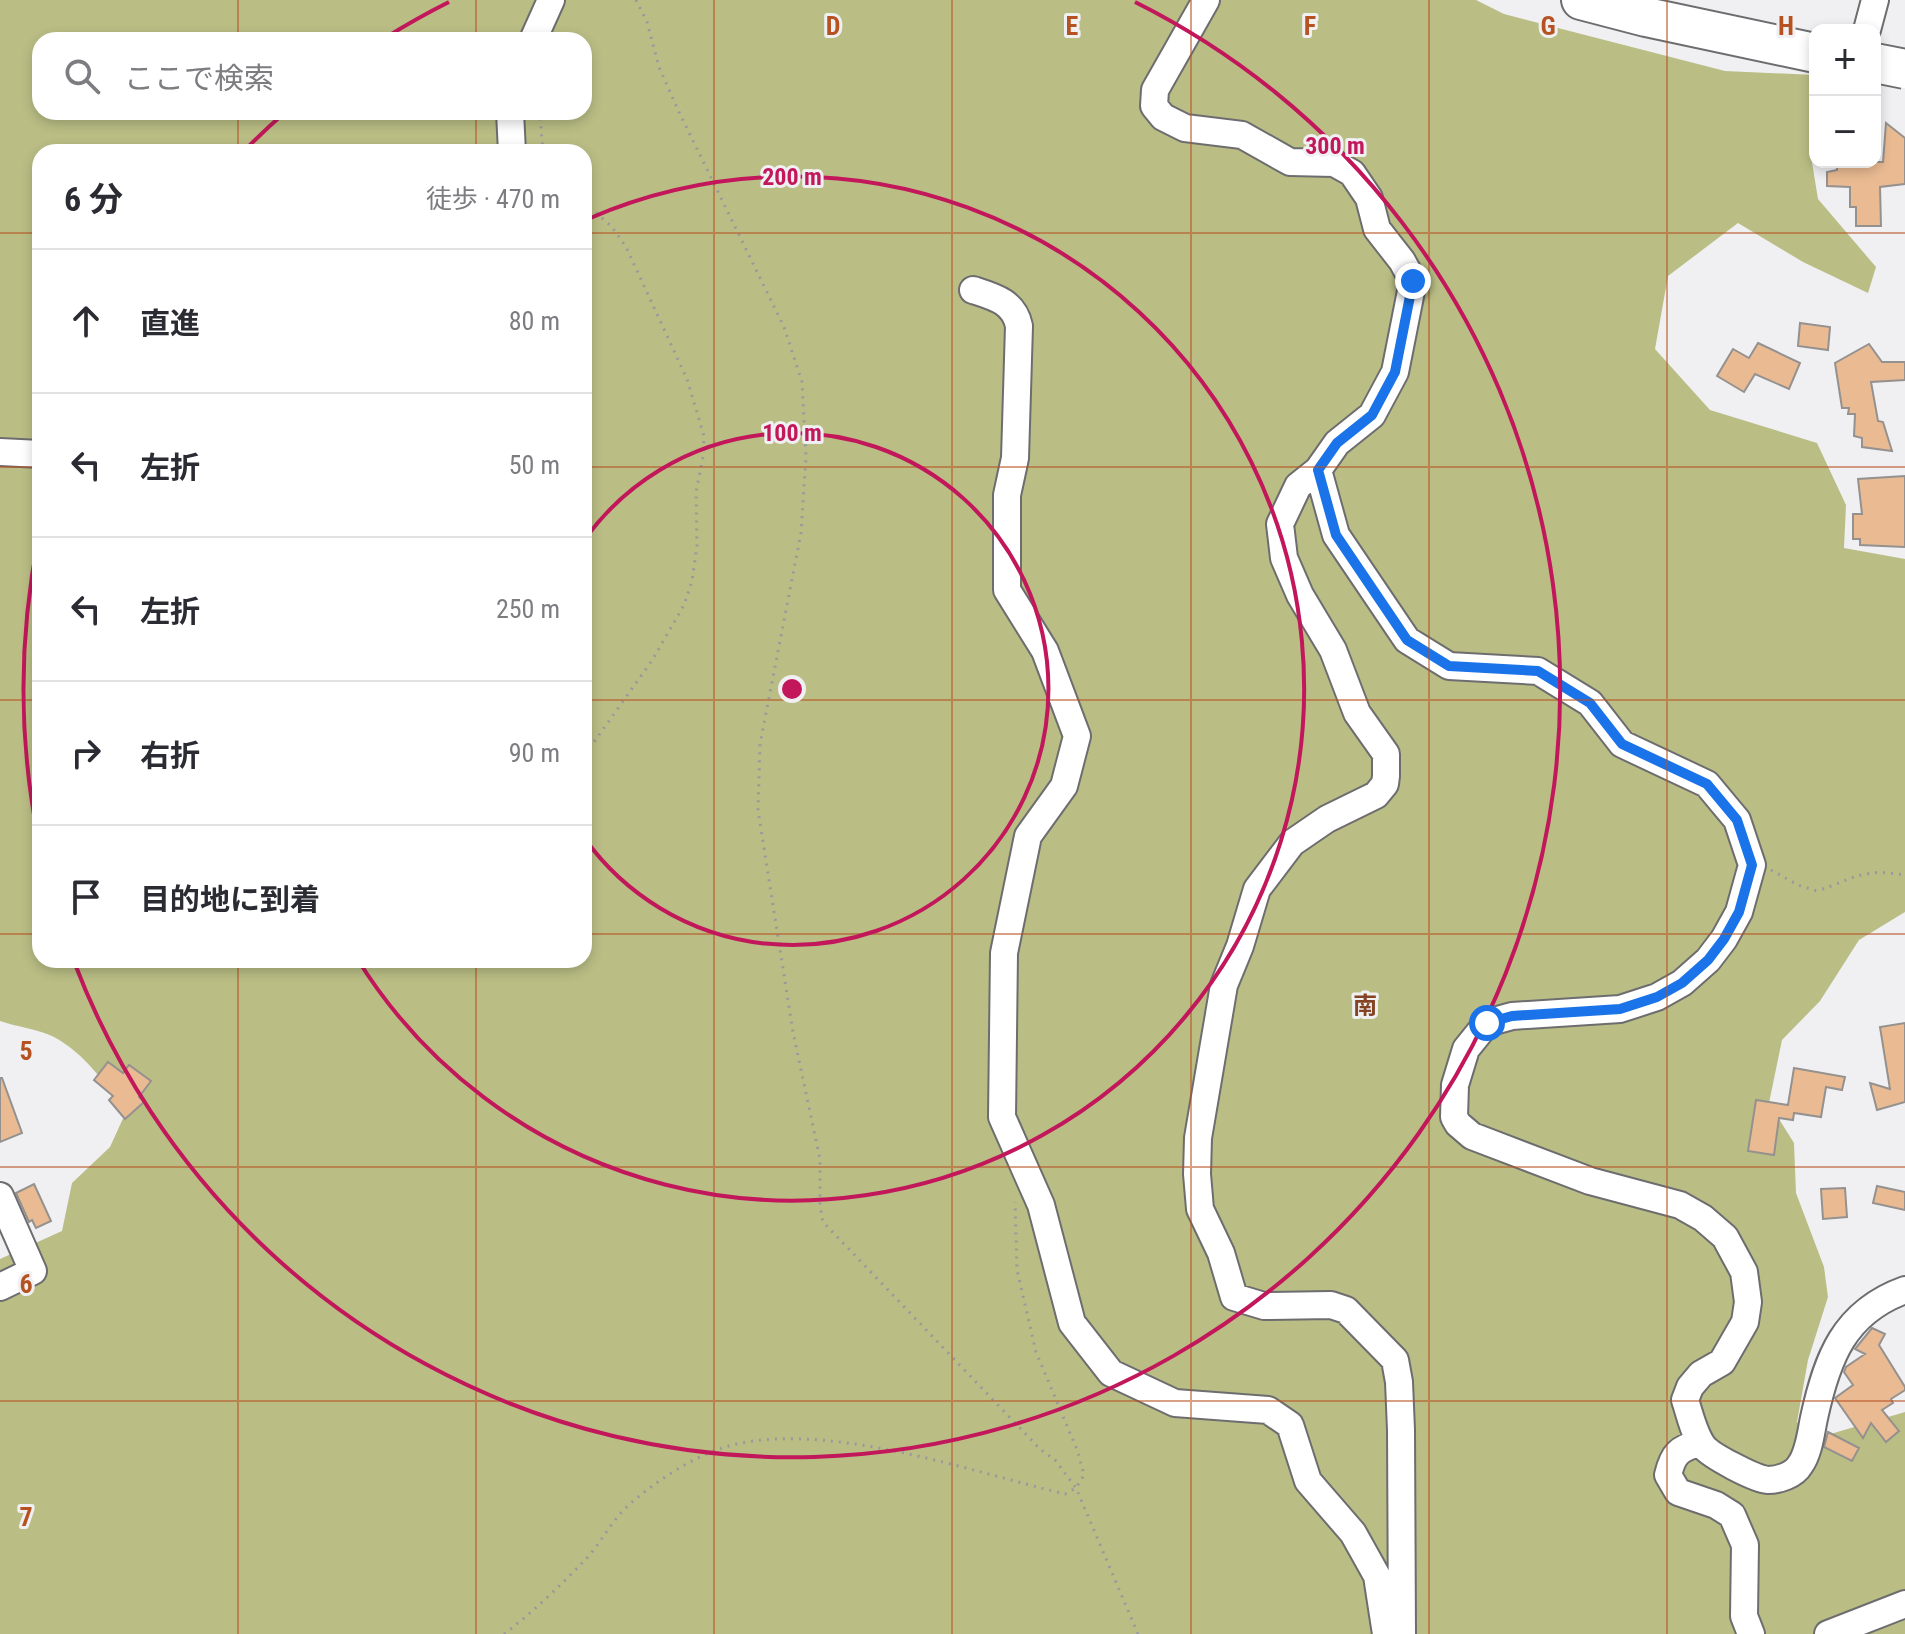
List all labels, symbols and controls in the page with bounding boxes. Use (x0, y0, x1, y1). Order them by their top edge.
text: D (826, 11, 840, 41)
text: E (1066, 11, 1079, 41)
text: F (1304, 11, 1316, 41)
text: G (1540, 11, 1556, 41)
text: H (1778, 11, 1794, 41)
map controls (1809, 24, 1881, 168)
button: + (1809, 24, 1881, 96)
search box (32, 32, 592, 120)
icon: search (60, 54, 104, 98)
text: ここで検索 (124, 61, 274, 96)
button: − (1809, 96, 1881, 168)
text: 300 m (1305, 132, 1365, 160)
text: 200 m (762, 163, 822, 191)
text: 6 分 (64, 179, 123, 219)
text: 徒歩 · 470 m (426, 184, 560, 214)
route end (1395, 263, 1431, 299)
icon: ahead (64, 299, 108, 343)
text: 直進 (140, 306, 200, 341)
text: 80 m (509, 306, 560, 336)
text: 100 m (762, 419, 822, 447)
icon: left (64, 443, 108, 487)
text: 左折 (140, 450, 200, 485)
text: 50 m (509, 450, 560, 480)
icon: left (64, 587, 108, 631)
text: 左折 (140, 594, 200, 629)
text: 250 m (496, 594, 560, 624)
centre of rings (778, 675, 806, 703)
icon: right (64, 731, 108, 775)
text: 右折 (140, 738, 200, 773)
text: 90 m (509, 738, 560, 768)
icon: arrive (64, 875, 108, 919)
text: 目的地に到着 (140, 882, 320, 917)
district label: 南 (1353, 992, 1377, 1020)
route start (1469, 1005, 1505, 1041)
text: 5 (19, 1036, 33, 1066)
text: 6 (19, 1269, 33, 1299)
text: 7 (19, 1502, 33, 1532)

